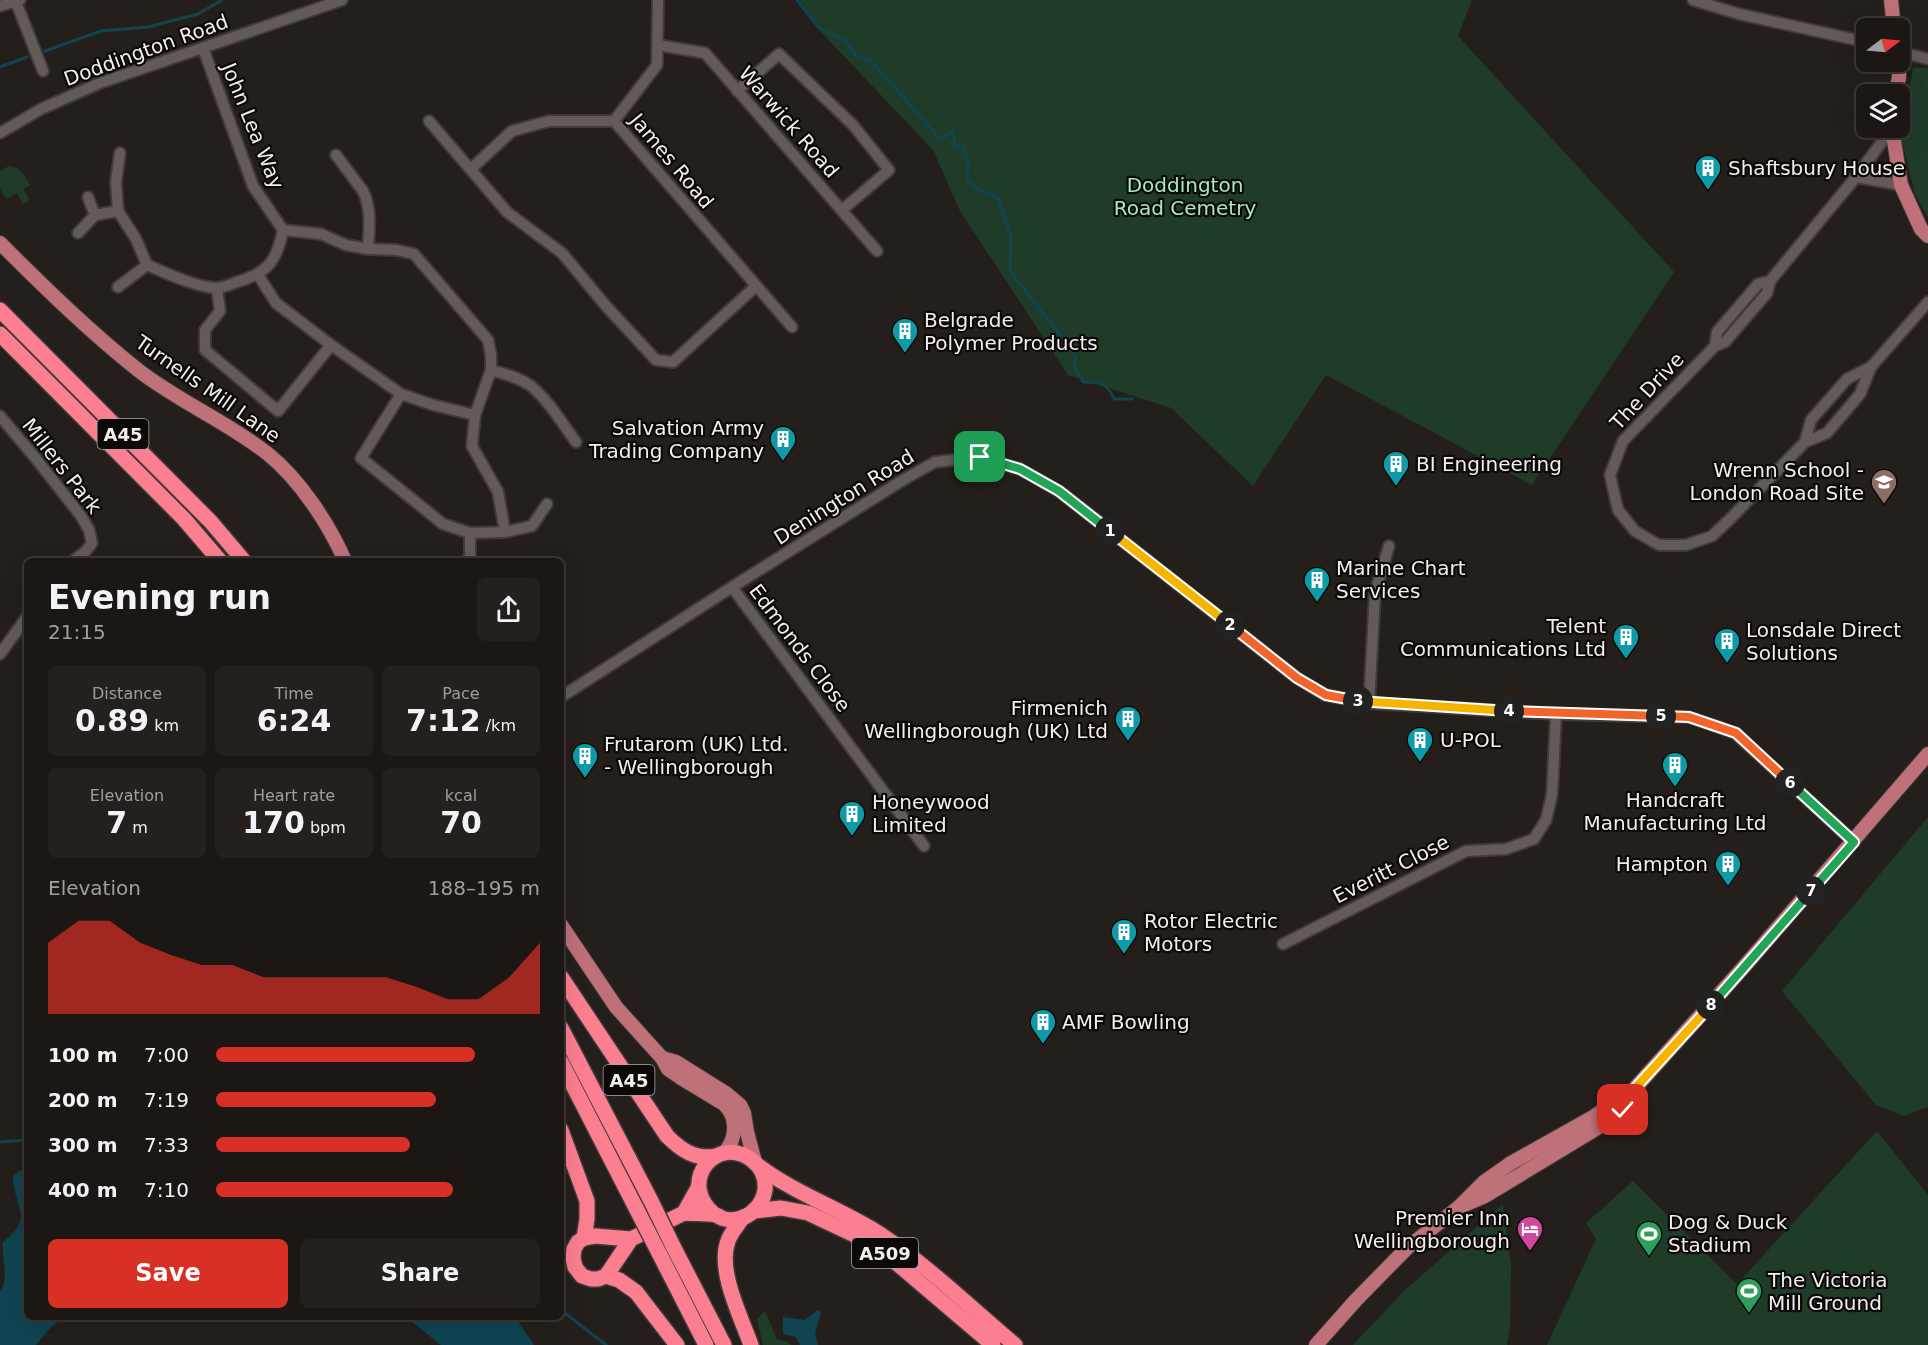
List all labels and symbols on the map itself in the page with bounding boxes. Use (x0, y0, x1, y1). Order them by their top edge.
street label: Doddington Road (60, 9, 232, 91)
north arrow (1856, 18, 1910, 72)
street label: John Lea Way (216, 57, 289, 193)
street label: Warwick Road (734, 61, 844, 183)
street label: James Road (624, 107, 719, 213)
building icon: Shaftsbury House (1693, 153, 1723, 191)
place label: Shaftsbury House (1728, 156, 1905, 180)
park label: Doddington Road Cemetry (1114, 173, 1256, 220)
place label: Belgrade Polymer Products (924, 308, 1098, 355)
building icon: Belgrade Polymer Products (890, 316, 920, 354)
street label: Turnells Mill Lane (130, 329, 285, 448)
street label: The Drive (1605, 347, 1689, 435)
street label: Millers Park (17, 414, 107, 519)
place label: Salvation Army Trading Company (588, 416, 764, 463)
road number: A45 (98, 419, 148, 449)
building icon: Salvation Army Trading Company (768, 424, 798, 462)
pin (954, 431, 1005, 482)
street label: Denington Road (770, 444, 918, 550)
building icon: BI Engineering (1381, 449, 1411, 487)
place label: BI Engineering (1416, 452, 1562, 476)
place label: Wrenn School - London Road Site (1689, 458, 1864, 505)
school or university icon: Wrenn School - London Road Site (1869, 467, 1899, 505)
pin: 1 (1095, 516, 1125, 546)
place label: Marine Chart Services (1336, 556, 1466, 603)
building icon: Marine Chart Services (1302, 565, 1332, 603)
street label: Edmonds Close (744, 579, 856, 717)
pin: 2 (1215, 610, 1245, 640)
place label: Telent Communications Ltd (1400, 614, 1606, 661)
place label: Lonsdale Direct Solutions (1746, 618, 1901, 665)
building icon: Telent Communications Ltd (1611, 622, 1641, 660)
building icon: Lonsdale Direct Solutions (1712, 626, 1742, 664)
pin: 3 (1343, 686, 1373, 716)
place label: Firmenich Wellingborough (UK) Ltd (864, 696, 1108, 743)
pin: 4 (1494, 696, 1524, 726)
pin: 5 (1646, 701, 1676, 731)
building icon: Firmenich Wellingborough (UK) Ltd (1113, 704, 1143, 742)
building icon: U-POL (1405, 725, 1435, 763)
place label: U-POL (1440, 728, 1502, 752)
place label: Frutarom (UK) Ltd. - Wellingborough (604, 732, 789, 779)
building icon: Frutarom (UK) Ltd. - Wellingborough (570, 741, 600, 779)
building icon: Handcraft Manufacturing Ltd (1660, 750, 1690, 788)
pin: 6 (1775, 768, 1805, 798)
place label: Handcraft Manufacturing Ltd (1584, 788, 1766, 835)
place label: Honeywood Limited (872, 790, 990, 837)
building icon: Honeywood Limited (837, 799, 867, 837)
street label: Everitt Close (1329, 829, 1453, 909)
building icon: Hampton (1713, 849, 1743, 887)
place label: Hampton (1616, 852, 1708, 876)
pin: 7 (1796, 876, 1826, 906)
place label: Rotor Electric Motors (1144, 909, 1278, 956)
building icon: Rotor Electric Motors (1109, 917, 1139, 955)
pin: 8 (1696, 990, 1726, 1020)
building icon: AMF Bowling (1028, 1007, 1058, 1045)
place label: AMF Bowling (1062, 1010, 1190, 1034)
road number: A45 (604, 1065, 654, 1095)
pin (1597, 1084, 1648, 1135)
place label: Premier Inn Wellingborough (1354, 1206, 1510, 1253)
place label: Dog & Duck Stadium (1668, 1210, 1788, 1257)
hotel icon: Premier Inn Wellingborough (1515, 1214, 1545, 1252)
sports icon: Dog & Duck Stadium (1634, 1219, 1664, 1257)
road number: A509 (852, 1238, 918, 1268)
place label: The Victoria Mill Ground (1767, 1268, 1887, 1315)
sports icon: The Victoria Mill Ground (1734, 1276, 1764, 1314)

